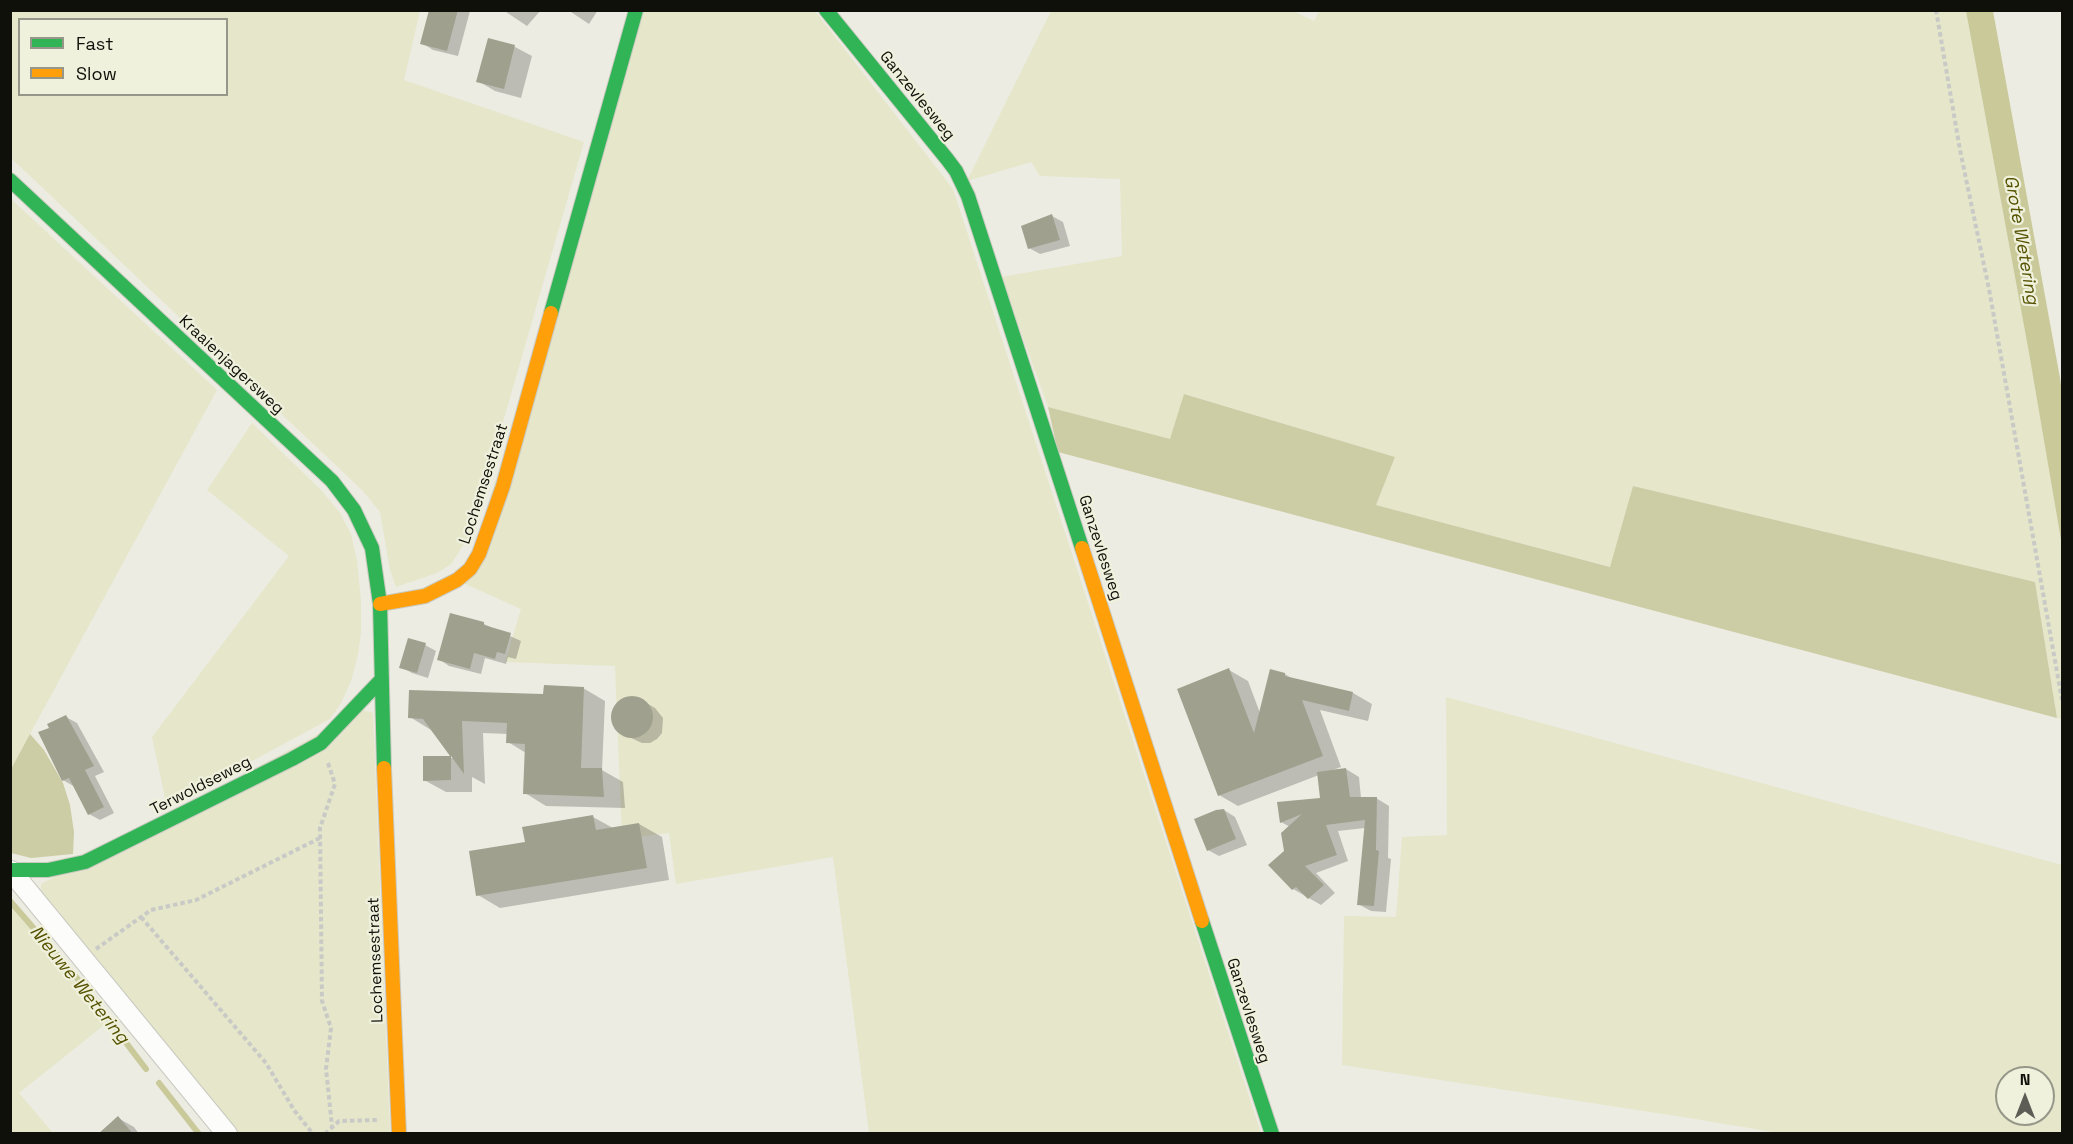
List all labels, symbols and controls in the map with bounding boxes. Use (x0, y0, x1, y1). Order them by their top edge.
legend (18, 18, 228, 96)
text: Fast (76, 32, 113, 55)
street label: Ganzevlesweg (875, 47, 959, 145)
text: Slow (76, 62, 117, 85)
water label: Grote Wetering (1999, 174, 2043, 306)
street label: Kraaienjagersweg (175, 311, 287, 419)
street label: Lochemsestraat (455, 421, 513, 547)
street label: Ganzevlesweg (1074, 493, 1126, 603)
street label: Terwoldseweg (148, 752, 254, 820)
street label: Lochemsestraat (364, 897, 388, 1023)
water label: Nieuwe Wetering (25, 922, 133, 1048)
street label: Ganzevlesweg (1222, 956, 1274, 1066)
north arrow (1995, 1066, 2055, 1126)
text: N (2020, 1069, 2030, 1090)

